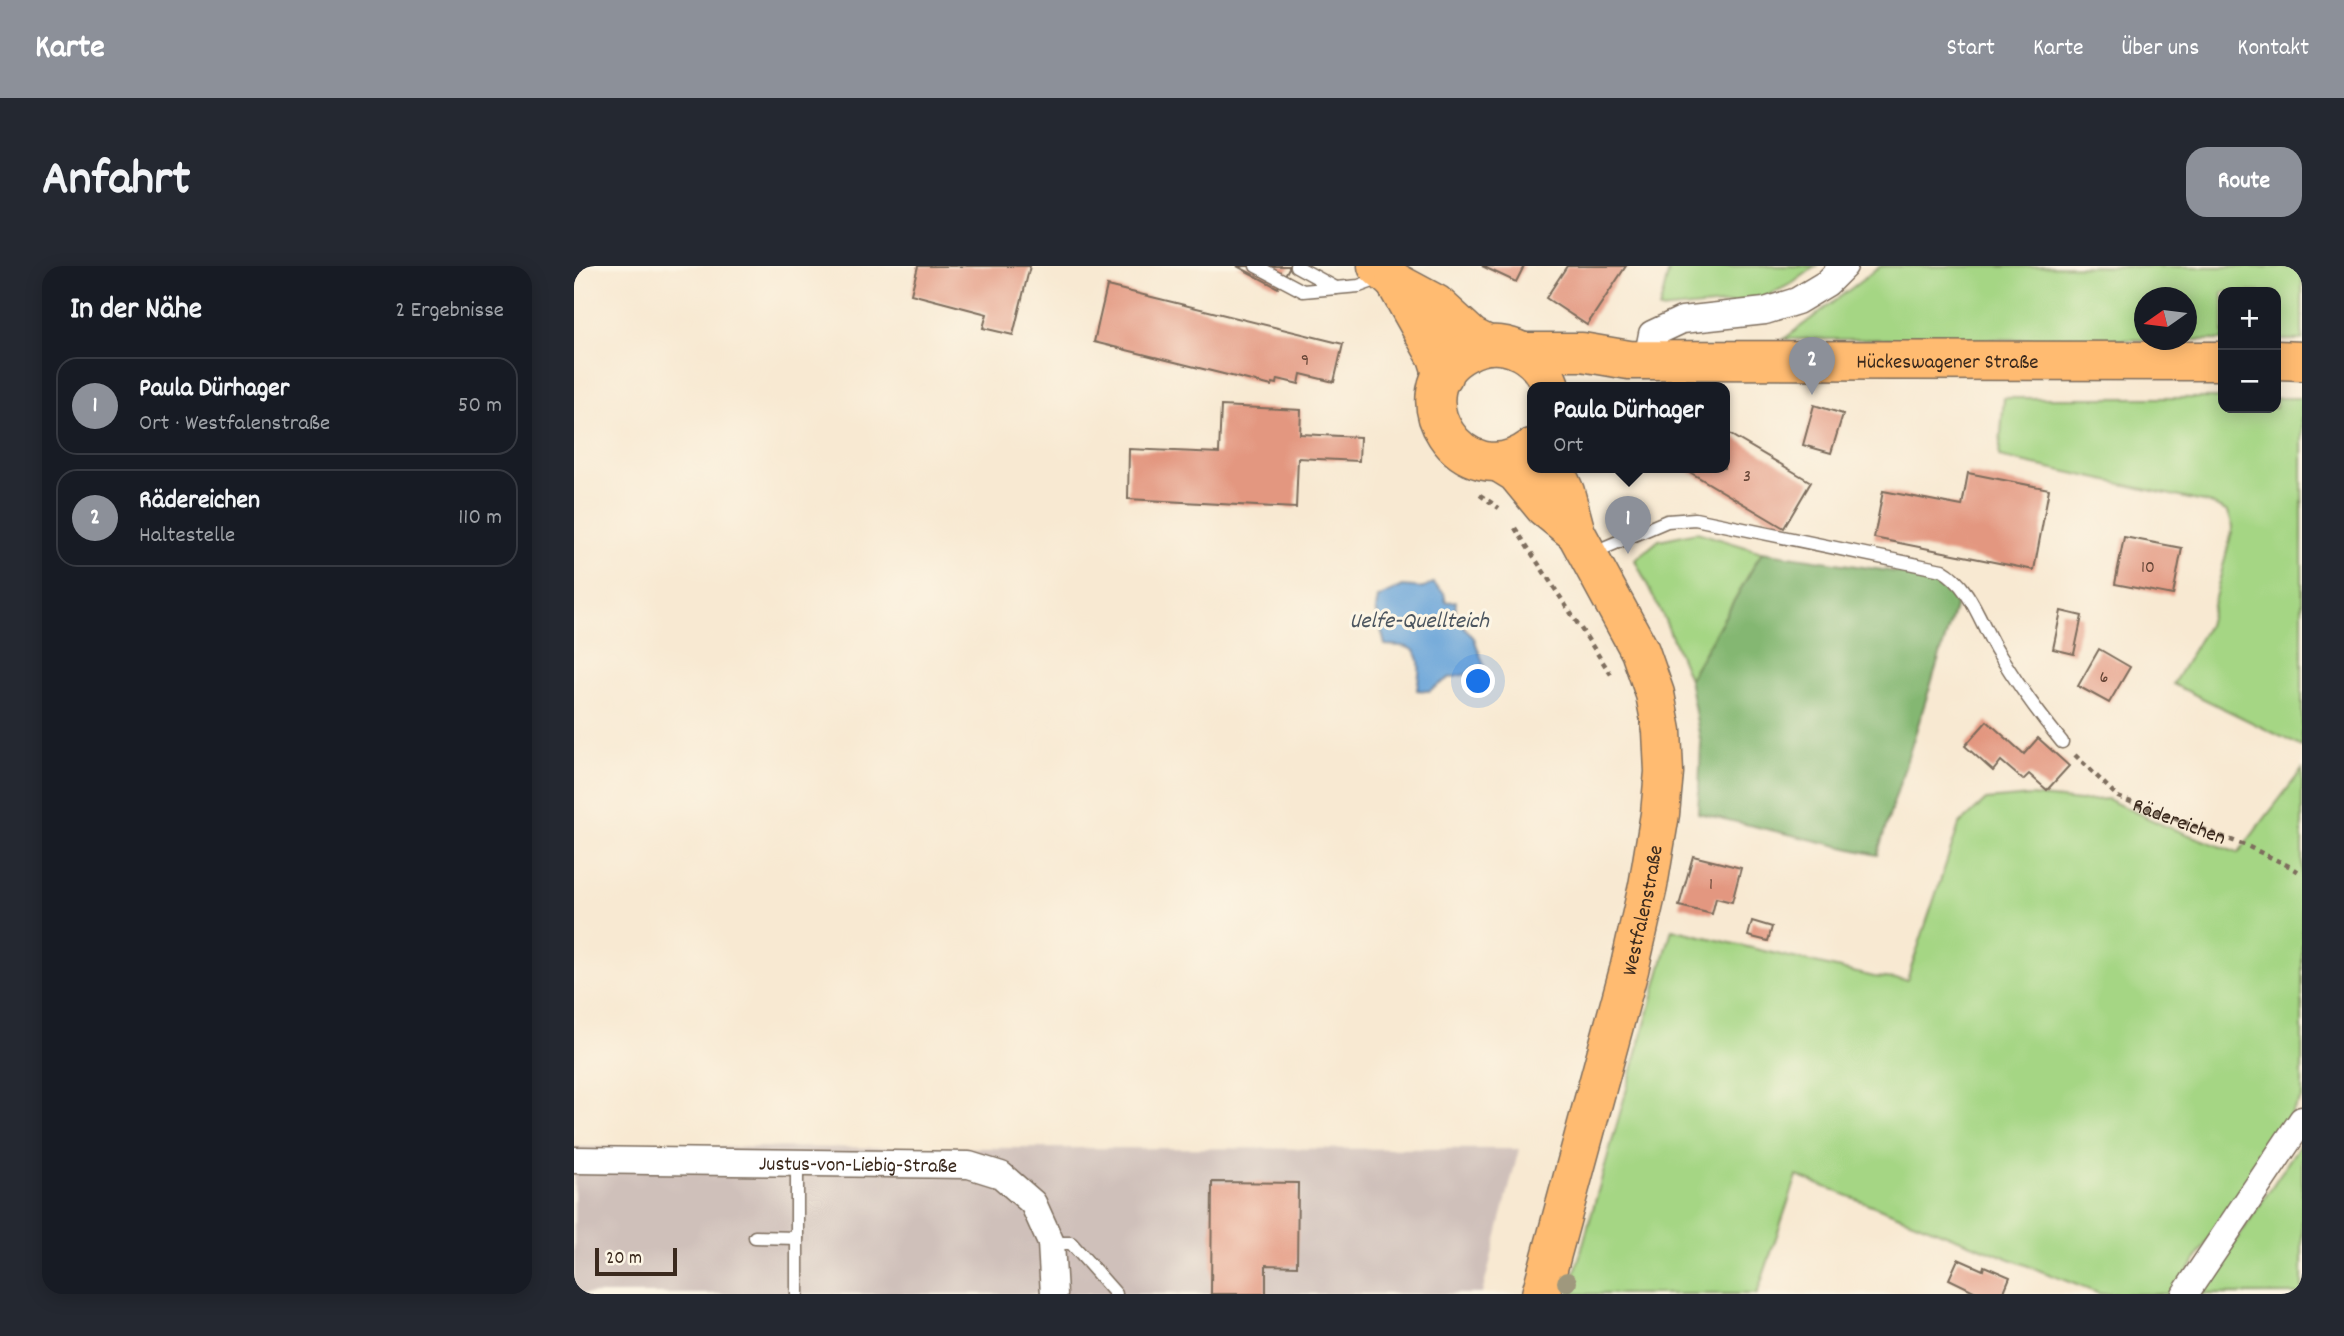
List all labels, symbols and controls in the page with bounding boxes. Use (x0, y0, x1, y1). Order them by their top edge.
text: Karte (35, 26, 105, 73)
text: Start (1946, 32, 1995, 66)
text: Karte (2033, 32, 2084, 66)
text: Über uns (2122, 32, 2199, 66)
text: Kontakt (2237, 32, 2309, 66)
text: Anfahrt (42, 147, 190, 217)
button: Route (2186, 147, 2302, 217)
north arrow (2134, 287, 2197, 350)
map controls (2218, 287, 2281, 413)
button: + (2218, 287, 2281, 350)
text: In der Nähe (70, 290, 202, 333)
text: 2 Ergebnisse (395, 295, 504, 328)
pin: 2 (1789, 337, 1835, 395)
street label: Hückeswagener Straße (1856, 348, 2038, 379)
house number: 9 (1301, 349, 1309, 374)
button: − (2218, 350, 2281, 413)
text: Paula Dürhager (139, 371, 289, 408)
popup (1527, 382, 1730, 473)
text: 1 (92, 390, 98, 423)
text: 50 m (458, 390, 502, 423)
text: Paula Dürhager (1553, 393, 1704, 430)
text: Ort · Westfalenstraße (139, 408, 330, 441)
text: Ort (1553, 430, 1584, 463)
house number: 3 (1743, 465, 1751, 490)
text: Rädereichen (139, 483, 260, 520)
pin: 1 (1605, 496, 1651, 554)
text: 2 (90, 502, 100, 535)
text: 110 m (458, 502, 502, 535)
text: Haltestelle (139, 520, 235, 553)
house number: 10 (2141, 556, 2155, 581)
water label: Uelfe-Quellteich (1349, 606, 1490, 639)
your location (1461, 664, 1495, 698)
house number: 6 (2100, 666, 2108, 691)
street label: Rädereichen (2128, 792, 2230, 855)
street label: Westfalenstraße (1616, 843, 1673, 979)
house number: 1 (1709, 873, 1713, 898)
street label: Justus-von-Liebig-Straße (759, 1150, 957, 1183)
scale bar (595, 1245, 677, 1277)
text: 20 m (606, 1246, 642, 1273)

